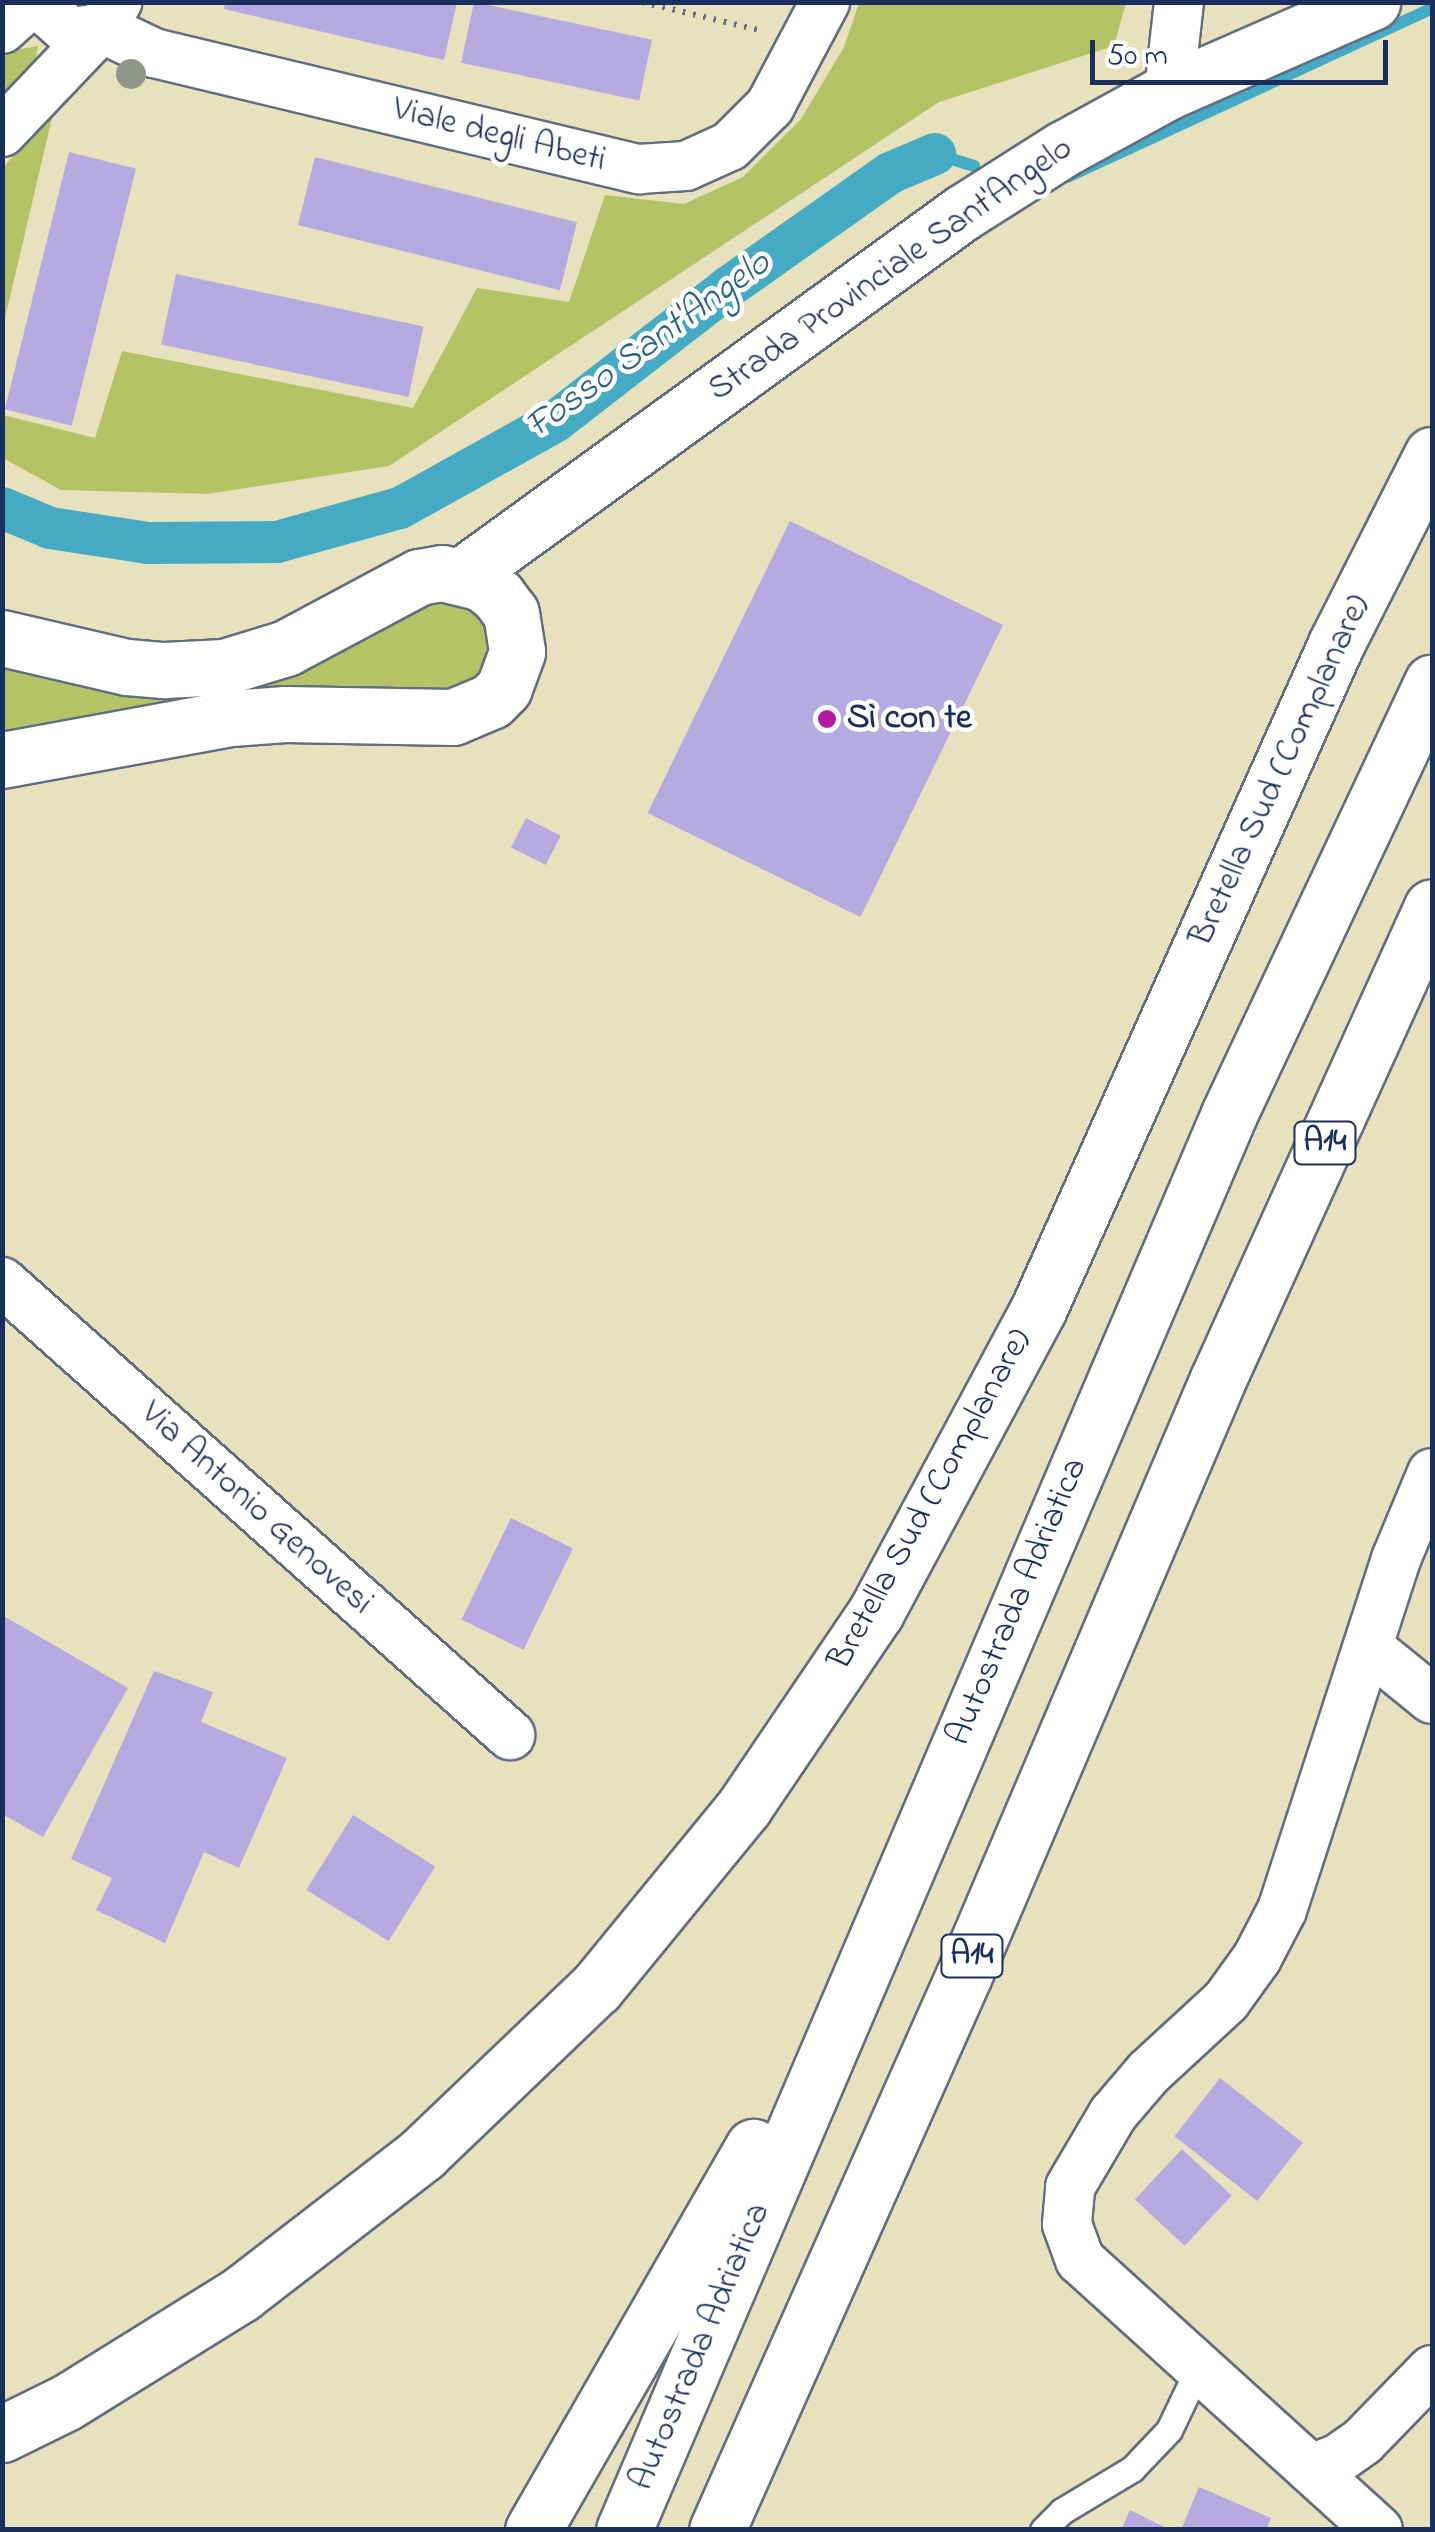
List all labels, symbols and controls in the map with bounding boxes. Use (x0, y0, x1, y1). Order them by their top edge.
scale bar (1095, 20, 1392, 82)
text: 50 m (1107, 35, 1168, 79)
street label: Viale degli Abeti (388, 89, 610, 183)
street label: Strada Provinciale Sant'Angelo (701, 128, 1081, 412)
water label: Fosso Sant'Angelo (518, 242, 780, 450)
street label: Bretella Sud (Complanare) (1181, 589, 1381, 953)
place label: Sì con te (847, 698, 972, 740)
marker: Sì con te (816, 708, 838, 730)
road number: A14 (1292, 1116, 1358, 1170)
street label: Bretella Sud (Complanare) (820, 1322, 1042, 1678)
street label: Via Antonio Genovesi (131, 1393, 381, 1625)
street label: Autostrada Adriatica (939, 1452, 1097, 1752)
road number: A14 (940, 1929, 1004, 1983)
street label: Autostrada Adriatica (622, 2197, 780, 2497)

